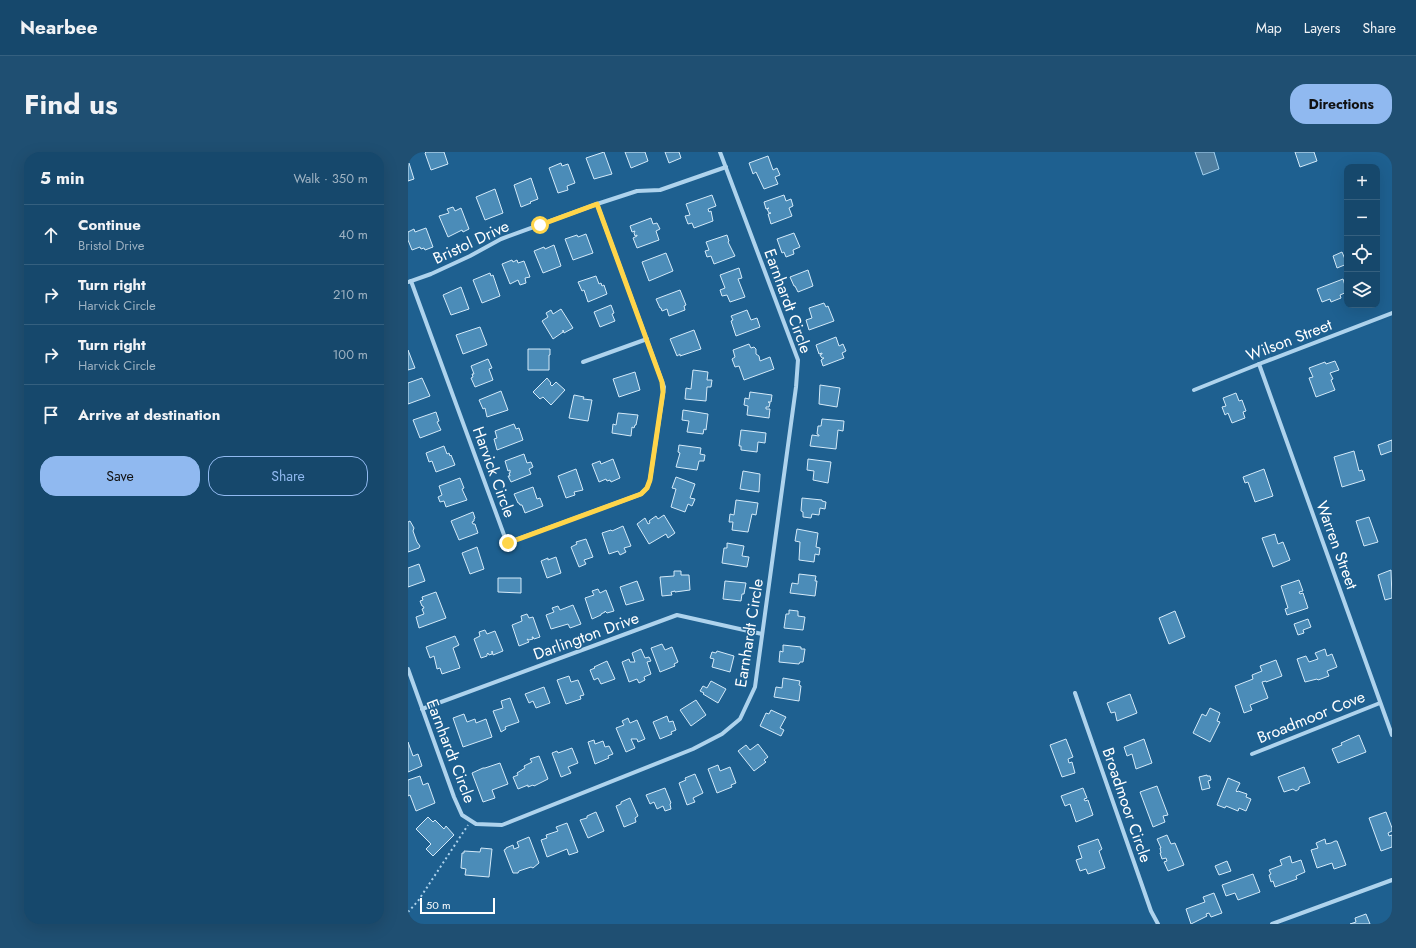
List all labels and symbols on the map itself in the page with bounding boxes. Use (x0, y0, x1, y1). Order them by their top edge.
street label: Bristol Drive (429, 214, 513, 270)
route start (531, 216, 549, 234)
street label: Earnhardt Circle (758, 246, 818, 356)
street label: Wilson Street (1243, 313, 1335, 367)
street label: Harvick Circle (467, 423, 521, 521)
street label: Warren Street (1310, 498, 1364, 592)
route end (499, 534, 517, 552)
street label: Earnhardt Circle (729, 577, 769, 689)
street label: Darlington Drive (530, 606, 642, 666)
street label: Broadmoor Cove (1254, 685, 1368, 749)
street label: Earnhardt Circle (421, 696, 481, 806)
street label: Broadmoor Circle (1097, 745, 1157, 865)
scale bar (420, 896, 495, 915)

